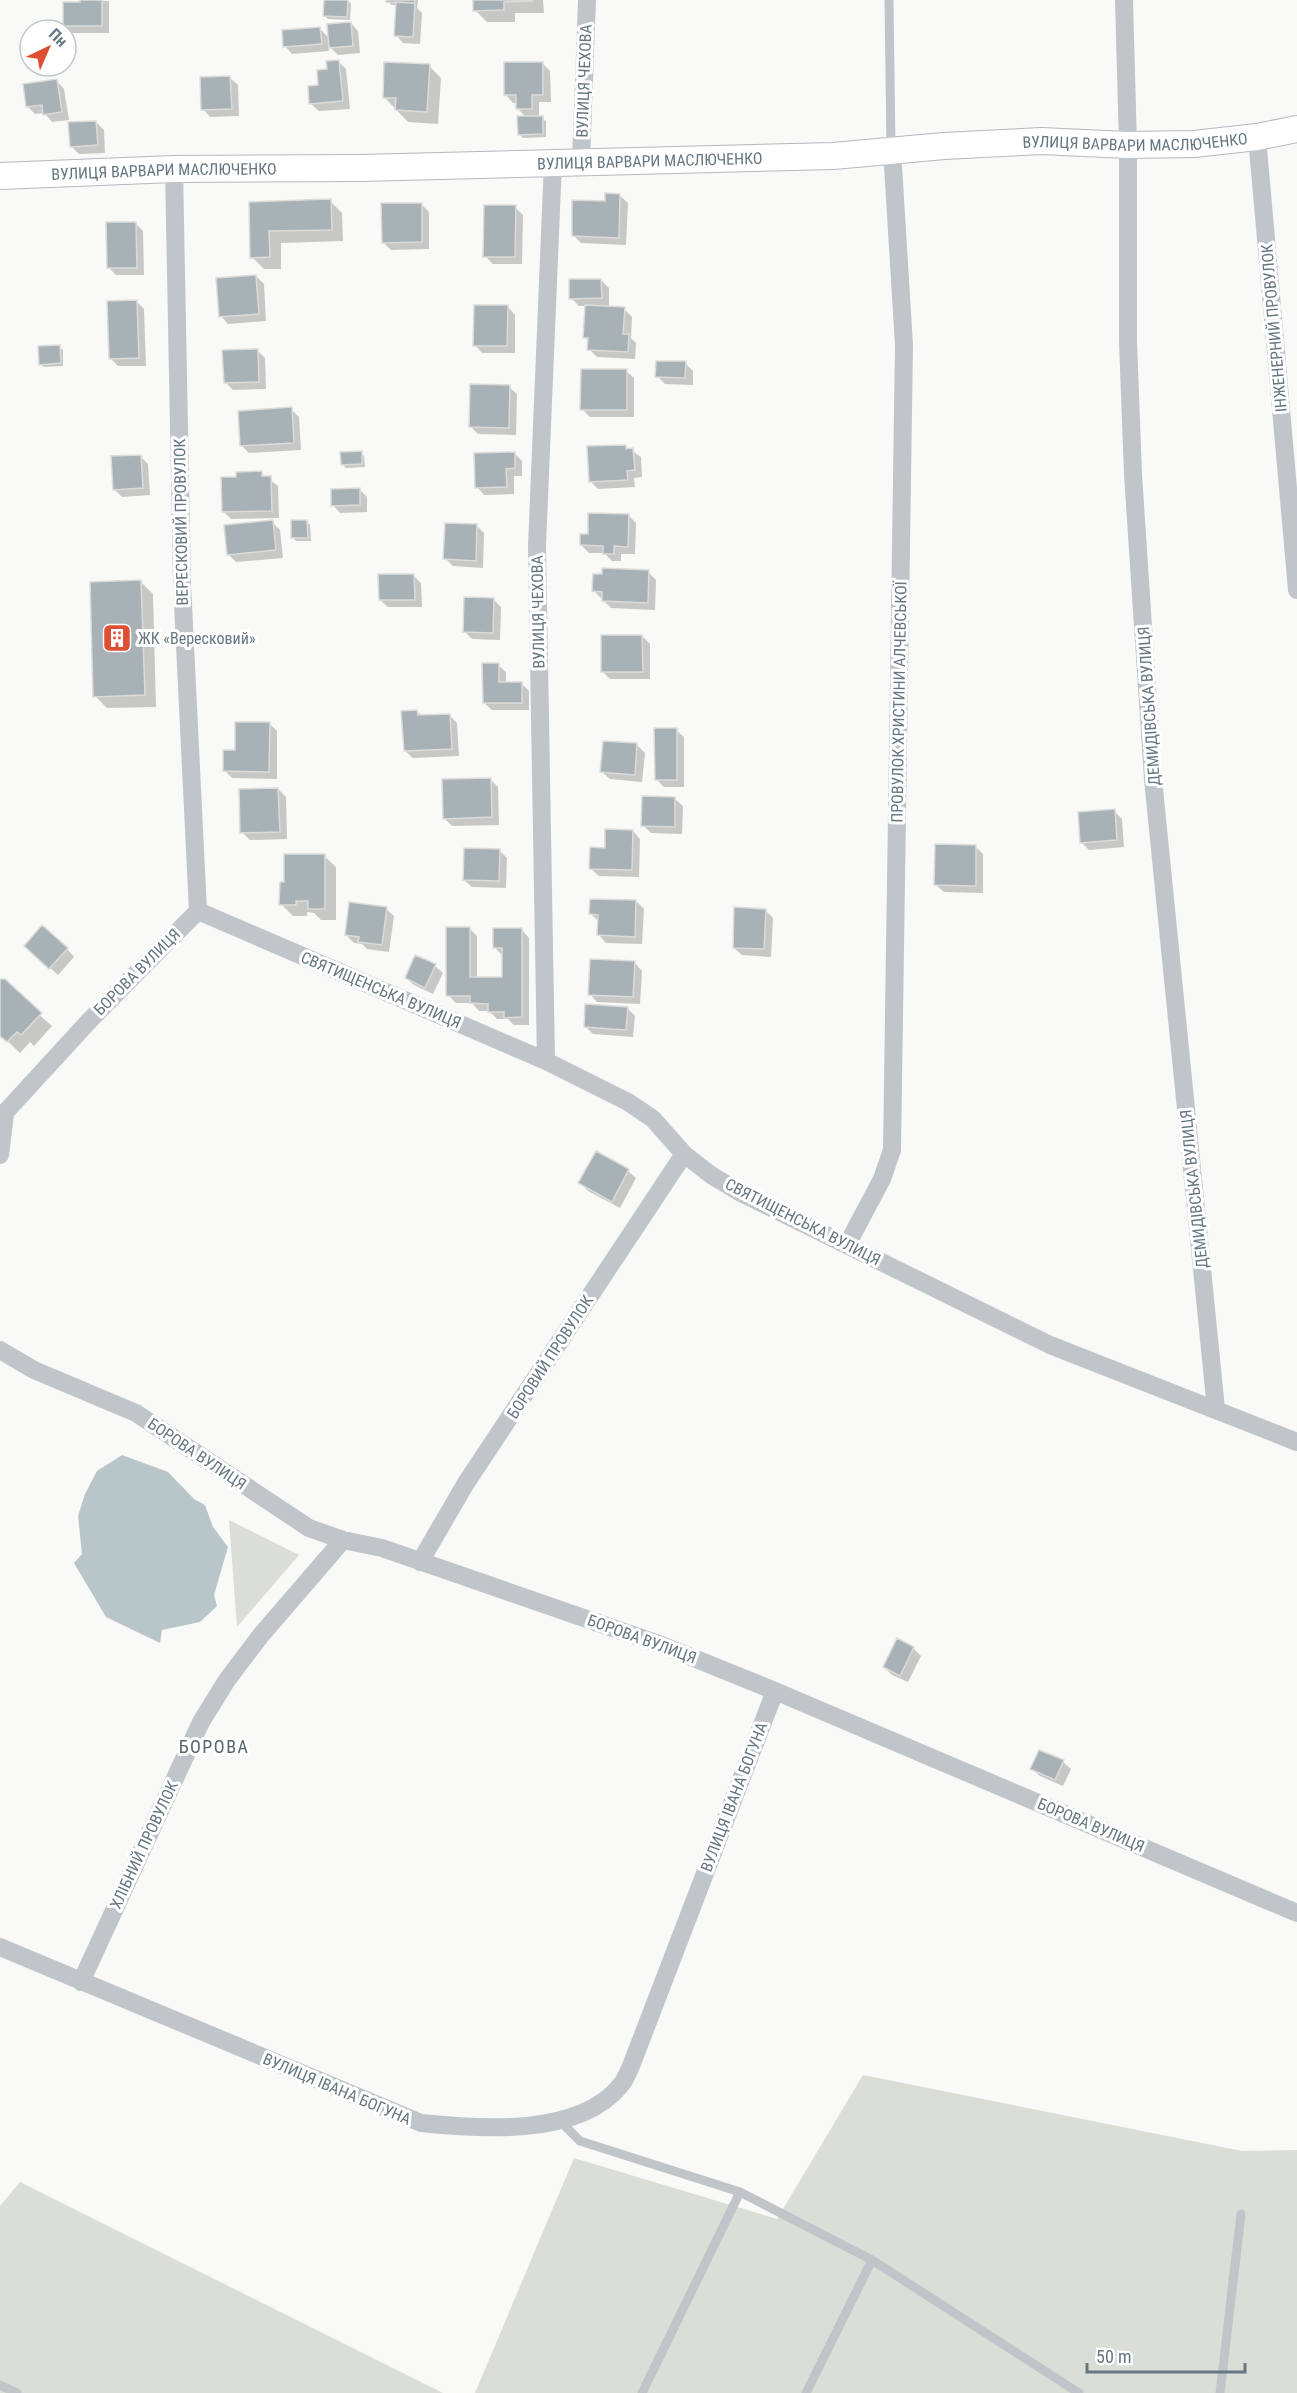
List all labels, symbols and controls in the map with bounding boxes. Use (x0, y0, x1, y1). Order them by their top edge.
north arrow (18, 18, 78, 78)
street label: ВУЛИЦЯ ЧЕХОВА (573, 24, 595, 138)
text: Пн (45, 25, 71, 51)
street label: ВУЛИЦЯ ВАРВАРИ МАСЛЮЧЕНКО (1022, 129, 1248, 155)
street label: ВУЛИЦЯ ВАРВАРИ МАСЛЮЧЕНКО (537, 148, 763, 173)
street label: ВУЛИЦЯ ВАРВАРИ МАСЛЮЧЕНКО (51, 159, 277, 183)
street label: ІНЖЕНЕРНИЙ ПРОВУЛОК (1257, 243, 1291, 413)
street label: ВЕРЕСКОВИЙ ПРОВУЛОК (170, 438, 192, 606)
street label: ВУЛИЦЯ ЧЕХОВА (528, 555, 548, 669)
street label: ПРОВУЛОК ХРИСТИНИ АЛЧЕВСЬКОЇ (887, 580, 911, 823)
building icon: ЖК «Вересковий» (101, 622, 133, 654)
street label: ДЕМИДІВСЬКА ВУЛИЦЯ (1134, 626, 1164, 786)
place label: ЖК «Вересковий» (138, 629, 256, 648)
street label: БОРОВА ВУЛИЦЯ (90, 925, 184, 1019)
street label: СВЯТИЩЕНСЬКА ВУЛИЦЯ (298, 948, 464, 1032)
street label: ДЕМИДІВСЬКА ВУЛИЦЯ (1176, 1109, 1212, 1269)
street label: СВЯТИЩЕНСЬКА ВУЛИЦЯ (722, 1174, 884, 1270)
street label: БОРОВИЙ ПРОВУЛОК (503, 1292, 597, 1422)
street label: БОРОВА ВУЛИЦЯ (144, 1414, 250, 1494)
street label: БОРОВА ВУЛИЦЯ (585, 1610, 699, 1668)
street label: ВУЛИЦЯ ІВАНА БОГУНА (697, 1719, 771, 1875)
district label: БОРОВА (179, 1736, 249, 1757)
street label: ХЛІБНИЙ ПРОВУЛОК (106, 1778, 182, 1912)
street label: БОРОВА ВУЛИЦЯ (1035, 1794, 1147, 1856)
street label: ВУЛИЦЯ ІВАНА БОГУНА (260, 2049, 414, 2129)
scale bar (1087, 2336, 1244, 2374)
text: 50 m (1096, 2346, 1131, 2367)

